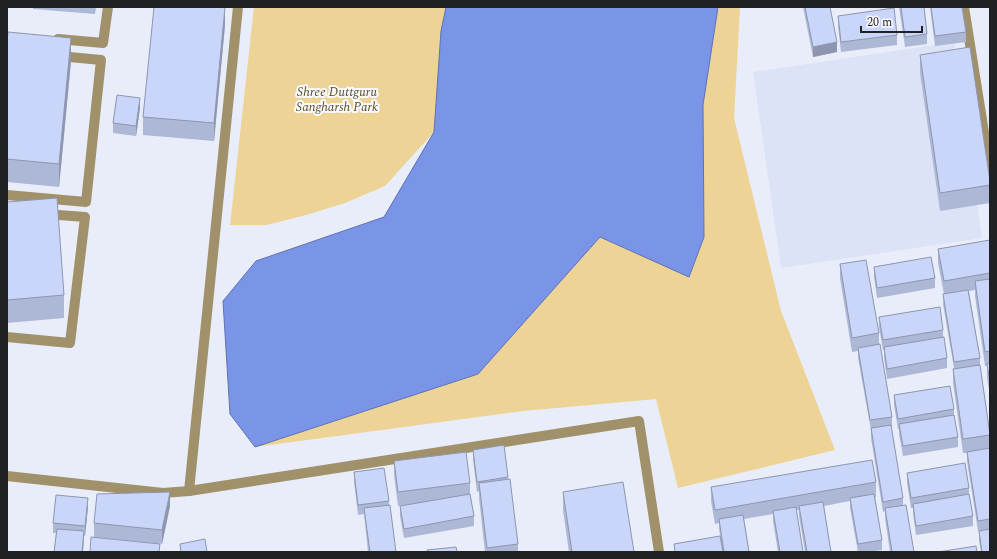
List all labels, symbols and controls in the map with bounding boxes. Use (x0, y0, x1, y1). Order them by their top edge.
scale bar (861, 8, 922, 34)
text: 20 m (867, 13, 892, 32)
park label: Shree Duttguru Sangharsh Park (296, 82, 378, 117)

